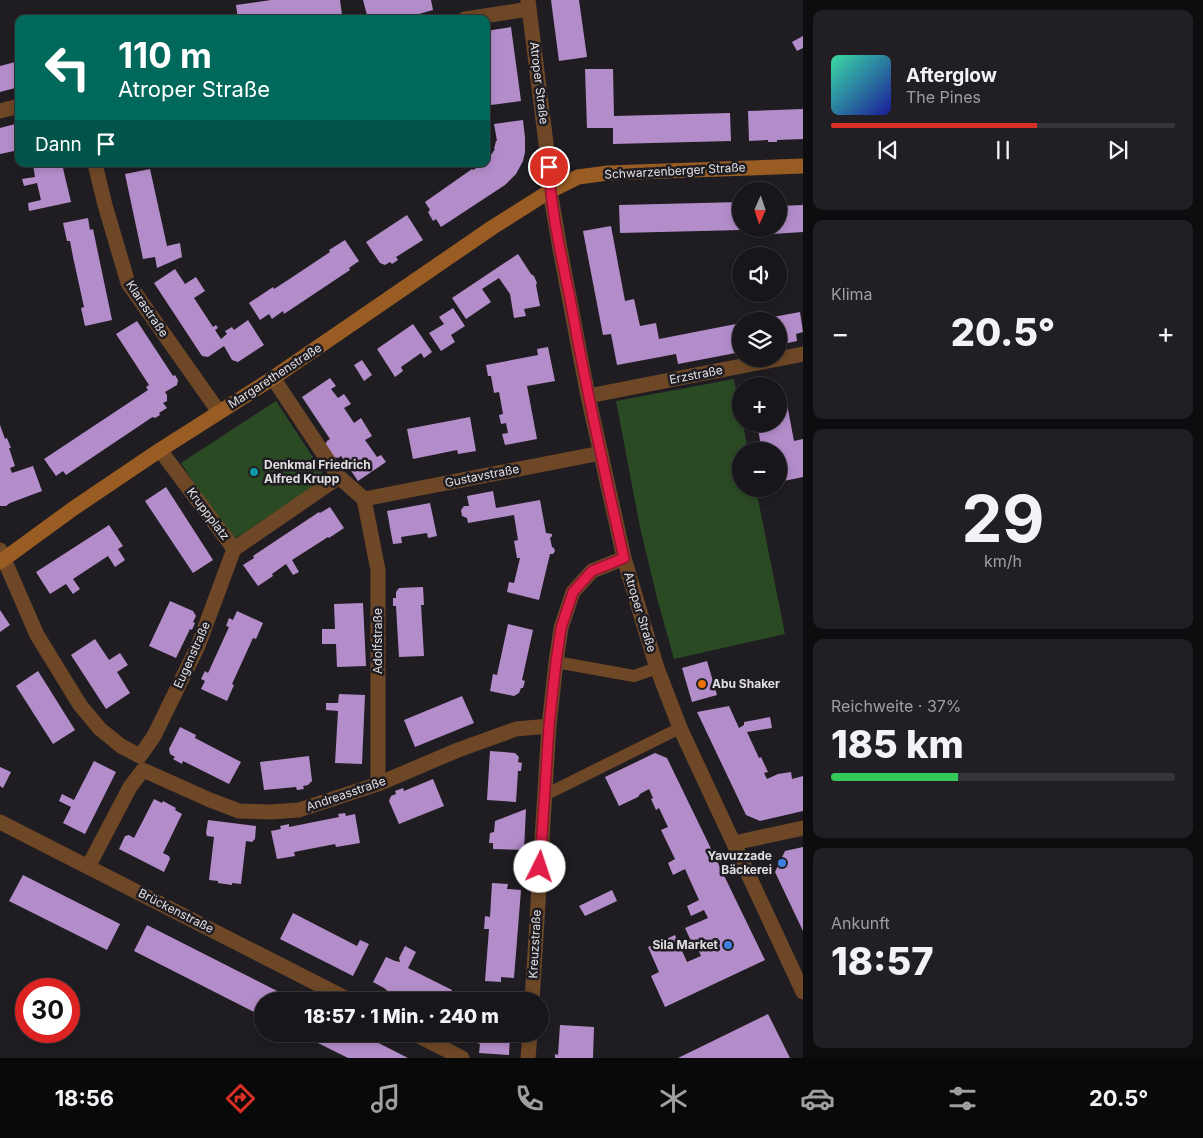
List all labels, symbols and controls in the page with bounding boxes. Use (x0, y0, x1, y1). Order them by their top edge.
text: 110 m (118, 34, 212, 76)
icon: left (35, 35, 100, 100)
street label: Atroper Straße (527, 41, 552, 125)
text: Afterglow (906, 64, 997, 87)
text: Atroper Straße (118, 76, 270, 102)
text: The Pines (906, 87, 981, 107)
icon: arrive (92, 130, 120, 158)
text: Dann (35, 133, 82, 156)
icon: previous (874, 136, 902, 164)
icon: pause (989, 136, 1017, 164)
icon: next (1104, 136, 1132, 164)
pin (528, 146, 570, 188)
icon: arrive (535, 153, 563, 181)
street label: Schwarzenberger Straße (604, 159, 746, 182)
north arrow (732, 182, 788, 238)
map controls (732, 182, 787, 497)
button: sound (732, 247, 787, 302)
street label: Klarastraße (123, 278, 172, 340)
text: Klima (831, 284, 873, 304)
text: 20.5° (951, 309, 1055, 355)
button: layers (732, 312, 787, 367)
text: − (831, 316, 850, 350)
text: + (1156, 316, 1175, 350)
street label: Margarethenstraße (225, 340, 324, 411)
street label: Erzstraße (668, 362, 724, 387)
button: + (732, 377, 787, 432)
button: − (732, 442, 787, 497)
place label: Denkmal Friedrich Alfred Krupp (264, 457, 371, 486)
street label: Gustavstraße (443, 461, 520, 490)
marker: Denkmal Friedrich Alfred Krupp (248, 466, 260, 478)
text: 29 (961, 479, 1045, 558)
street label: Kruppplatz (184, 484, 233, 543)
text: km/h (984, 551, 1022, 571)
street label: Atroper Straße (621, 570, 660, 654)
street label: Adolfstraße (370, 608, 385, 674)
street label: Eugenstraße (170, 619, 213, 691)
place label: Abu Shaker (712, 676, 780, 691)
marker: Abu Shaker (696, 678, 708, 690)
text: Reichweite · 37% (831, 696, 962, 716)
text: 185 km (831, 721, 964, 767)
street label: Andreasstraße (304, 773, 388, 814)
position arrow (513, 840, 565, 892)
place label: Yavuzzade Bäckerei (708, 848, 772, 877)
marker: Yavuzzade Bäckerei (776, 857, 788, 869)
street label: Brückenstraße (136, 885, 216, 936)
street label: Kreuzstraße (525, 909, 544, 979)
text: Ankunft (831, 913, 890, 933)
place label: Sila Market (652, 937, 719, 952)
text: 18:57 (831, 938, 934, 984)
marker: Sila Market (722, 939, 734, 951)
speed limit sign: 30 (15, 978, 80, 1043)
text: 18:57 · 1 Min. · 240 m (304, 1005, 499, 1028)
icon: directions (223, 1081, 258, 1116)
icon: music (368, 1081, 403, 1116)
icon: phone (512, 1081, 547, 1116)
icon: climate (656, 1081, 691, 1116)
icon: car (800, 1081, 835, 1116)
icon: filters (945, 1081, 980, 1116)
text: 18:56 (55, 1085, 114, 1111)
text: 20.5° (1089, 1085, 1148, 1111)

